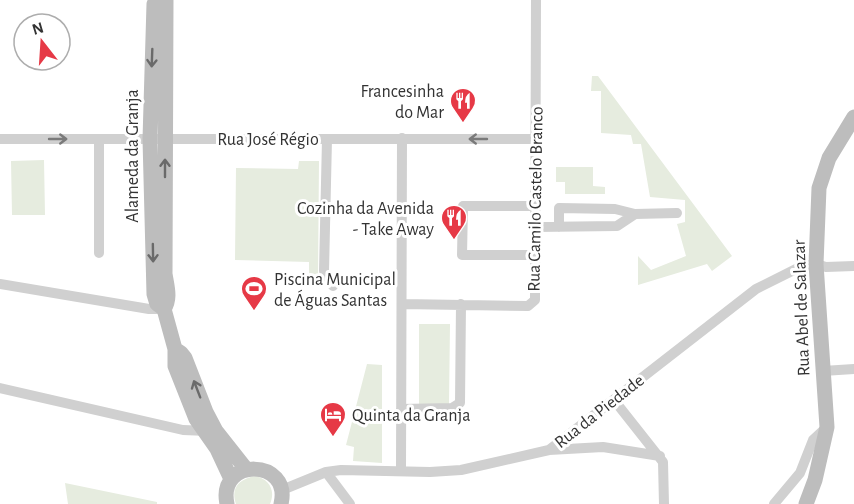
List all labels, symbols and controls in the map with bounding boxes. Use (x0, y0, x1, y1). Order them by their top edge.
north arrow (12, 12, 72, 72)
text: N (30, 19, 46, 38)
one-way arrow (147, 48, 158, 67)
place label: Francesinha do Mar (361, 83, 444, 122)
restaurant icon: Francesinha do Mar (448, 86, 478, 124)
street label: Alameda da Granja (124, 89, 142, 223)
street label: Rua Camilo Castelo Branco (525, 106, 547, 292)
street label: Rua José Régio (217, 131, 319, 149)
one-way arrow (48, 133, 68, 145)
one-way arrow (469, 133, 489, 145)
one-way arrow (159, 159, 171, 179)
place label: Cozinha da Avenida - Take Away (297, 200, 434, 239)
restaurant icon: Cozinha da Avenida - Take Away (439, 203, 469, 241)
street label: Rua Abel de Salazar (791, 239, 813, 377)
one-way arrow (147, 242, 158, 262)
place label: Piscina Municipal de Águas Santas (274, 271, 396, 310)
sports icon: Piscina Municipal de Águas Santas (239, 274, 269, 312)
street label: Rua da Piedade (552, 371, 648, 452)
one-way arrow (191, 380, 202, 398)
hotel icon: Quinta da Granja (318, 400, 348, 438)
place label: Quinta da Granja (352, 407, 471, 425)

